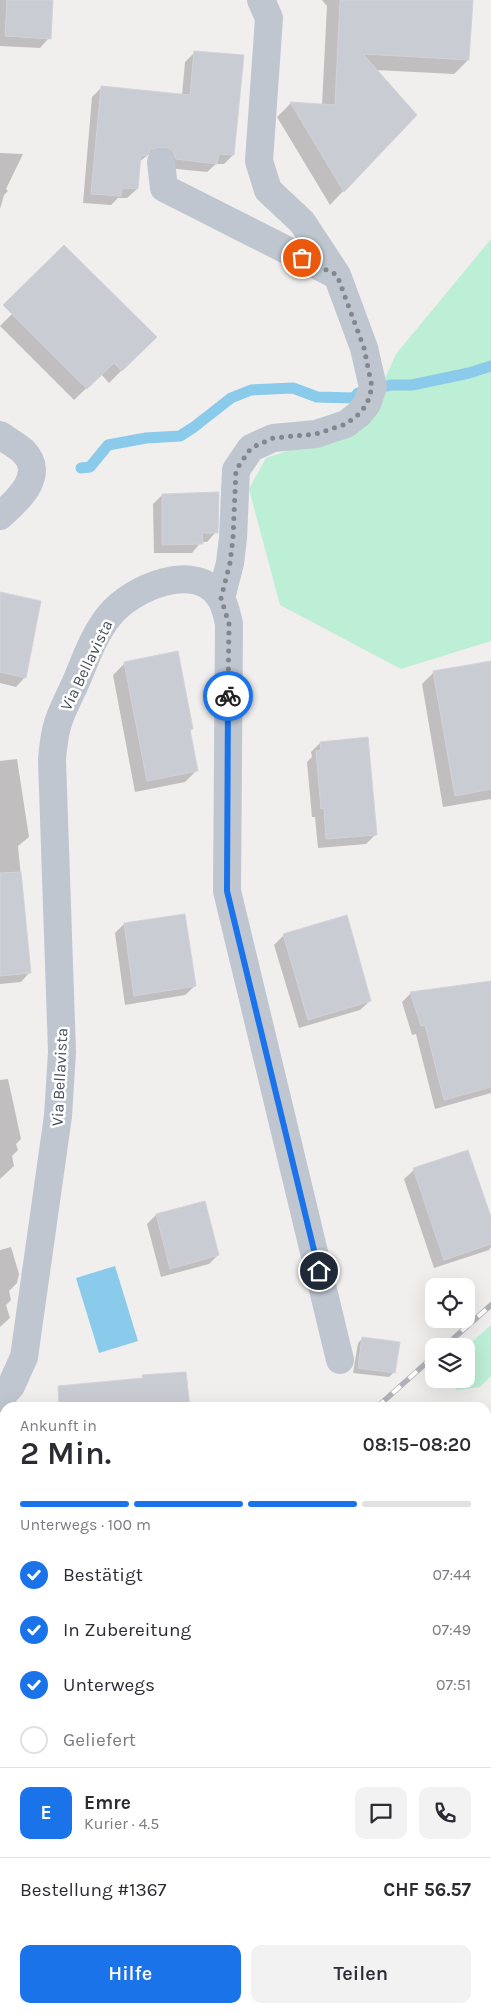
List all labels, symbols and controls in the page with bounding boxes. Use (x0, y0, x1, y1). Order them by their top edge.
pin (281, 237, 323, 279)
icon: bag (288, 244, 316, 272)
street label: Via Bellavista (56, 617, 117, 714)
courier (203, 671, 253, 721)
icon: bike (214, 682, 242, 710)
street label: Via Bellavista (47, 1027, 72, 1127)
pin (298, 1250, 340, 1292)
icon: home (305, 1257, 333, 1285)
map controls (425, 1278, 475, 1388)
button: locate (425, 1278, 475, 1328)
button: layers (425, 1338, 475, 1388)
text: Ankunft in (20, 1416, 97, 1435)
text: 08:15–08:20 (363, 1434, 471, 1456)
text: 2 Min. (20, 1435, 111, 1472)
text: Unterwegs · 100 m (20, 1515, 151, 1534)
icon: check (20, 1561, 48, 1589)
text: Bestätigt (63, 1564, 143, 1586)
text: 07:44 (432, 1565, 471, 1584)
icon: check (20, 1616, 48, 1644)
text: In Zubereitung (63, 1619, 191, 1641)
text: 07:49 (432, 1620, 471, 1639)
icon: check (20, 1671, 48, 1699)
text: Unterwegs (63, 1674, 155, 1696)
text: 07:51 (436, 1675, 471, 1694)
text: Geliefert (63, 1729, 136, 1751)
button: chat (355, 1787, 407, 1839)
button: phone (419, 1787, 471, 1839)
text: Emre (84, 1792, 131, 1814)
text: E (40, 1802, 52, 1824)
text: Kurier · 4.5 (84, 1814, 159, 1833)
text: Bestellung #1367 (20, 1879, 166, 1901)
text: CHF 56.57 (383, 1879, 471, 1901)
button: Hilfe (20, 1945, 241, 2003)
button: Teilen (251, 1945, 471, 2003)

